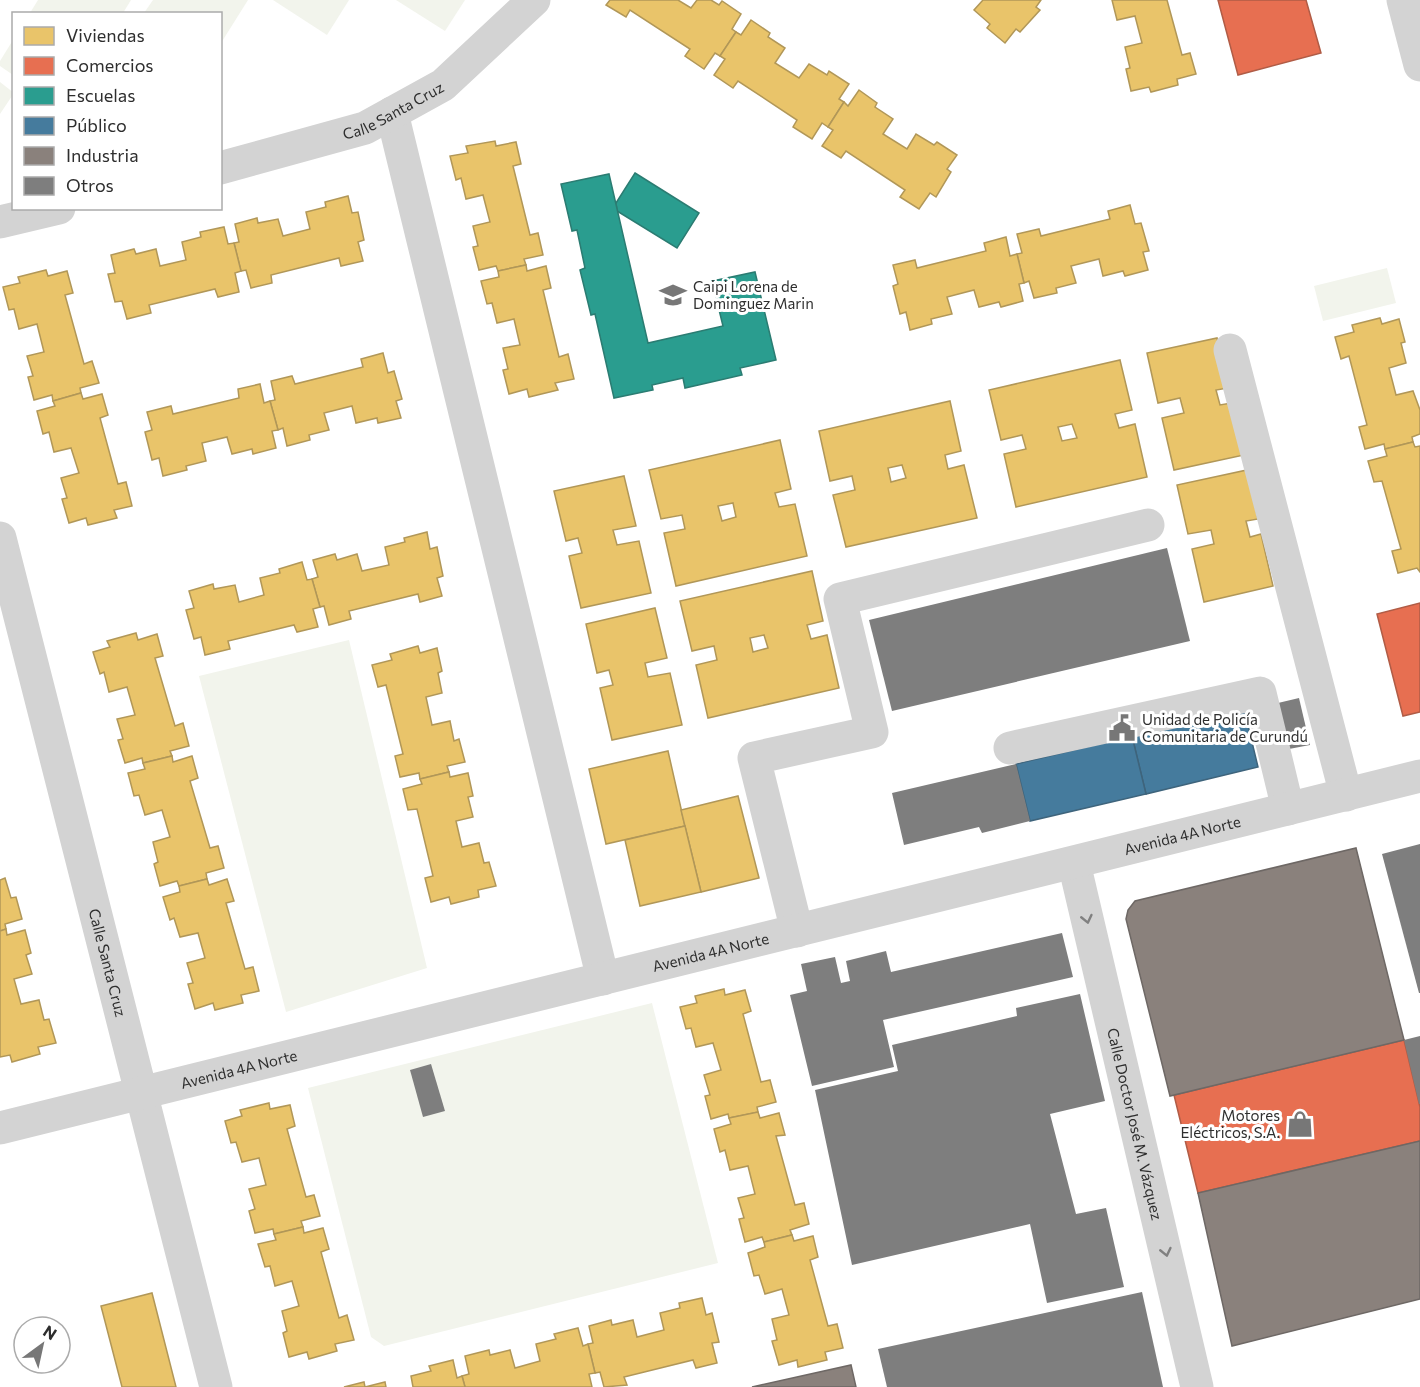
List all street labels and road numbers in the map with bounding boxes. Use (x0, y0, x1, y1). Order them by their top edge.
street label: Calle Santa Cruz (341, 78, 446, 143)
street label: Avenida 4A Norte (1122, 812, 1242, 858)
street label: Calle Santa Cruz (86, 907, 130, 1018)
street label: Avenida 4A Norte (650, 929, 771, 975)
street label: Calle Doctor José M. Vázquez (1104, 1026, 1166, 1222)
street label: Avenida 4A Norte (179, 1046, 299, 1092)

